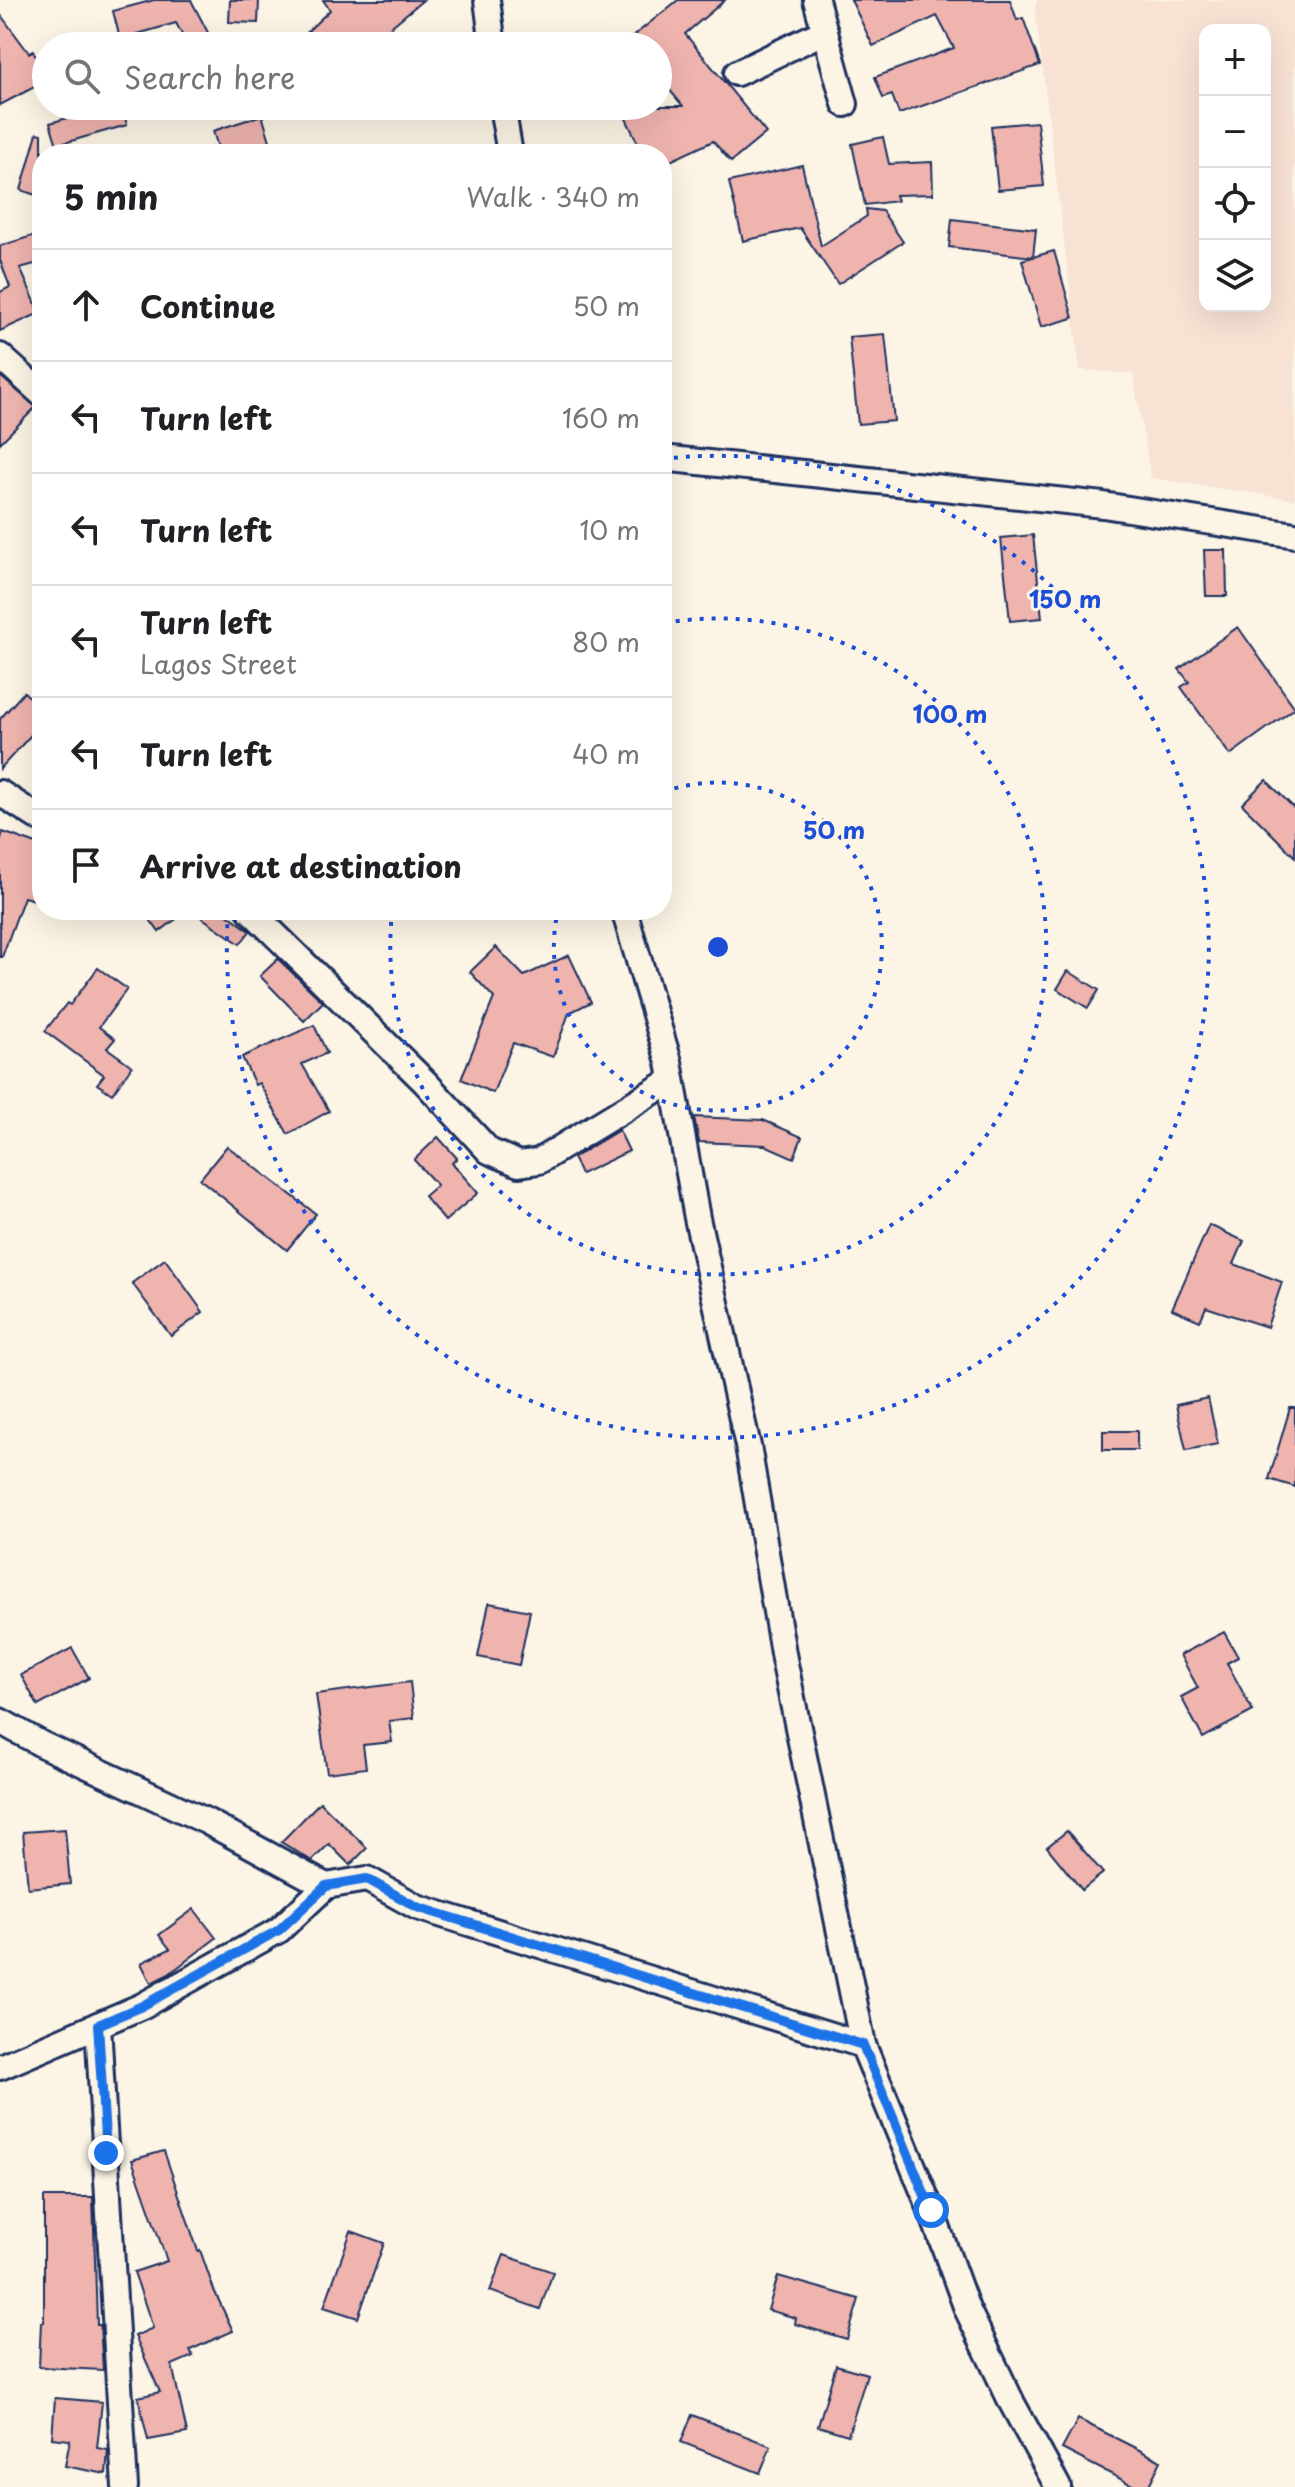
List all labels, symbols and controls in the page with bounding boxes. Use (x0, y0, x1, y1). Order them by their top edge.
map controls (1199, 24, 1271, 312)
button: + (1199, 24, 1271, 96)
search box (32, 32, 672, 120)
icon: search (60, 54, 104, 98)
text: Search here (124, 54, 296, 99)
button: − (1199, 96, 1271, 168)
button: locate (1199, 168, 1271, 240)
text: 5 min (64, 170, 158, 222)
text: Walk · 340 m (467, 177, 640, 216)
button: layers (1199, 240, 1271, 312)
icon: ahead (64, 283, 108, 327)
text: Continue (140, 283, 275, 328)
text: 50 m (573, 286, 640, 325)
icon: left (64, 395, 108, 439)
text: Turn left (140, 395, 272, 440)
text: 160 m (562, 398, 640, 437)
icon: left (64, 507, 108, 551)
text: Turn left (140, 507, 272, 552)
text: 10 m (579, 510, 640, 549)
text: 150 m (1029, 580, 1101, 616)
text: Turn left (140, 599, 272, 644)
icon: left (64, 619, 108, 663)
text: 80 m (572, 622, 640, 661)
text: Lagos Street (140, 644, 297, 683)
text: 100 m (913, 695, 987, 731)
icon: left (64, 731, 108, 775)
text: Turn left (140, 731, 272, 776)
text: 40 m (572, 734, 640, 773)
text: 50 m (803, 811, 865, 847)
icon: arrive (64, 843, 108, 887)
text: Arrive at destination (140, 843, 462, 888)
centre of rings (704, 933, 732, 961)
route end (88, 2135, 124, 2171)
route start (913, 2192, 949, 2228)

